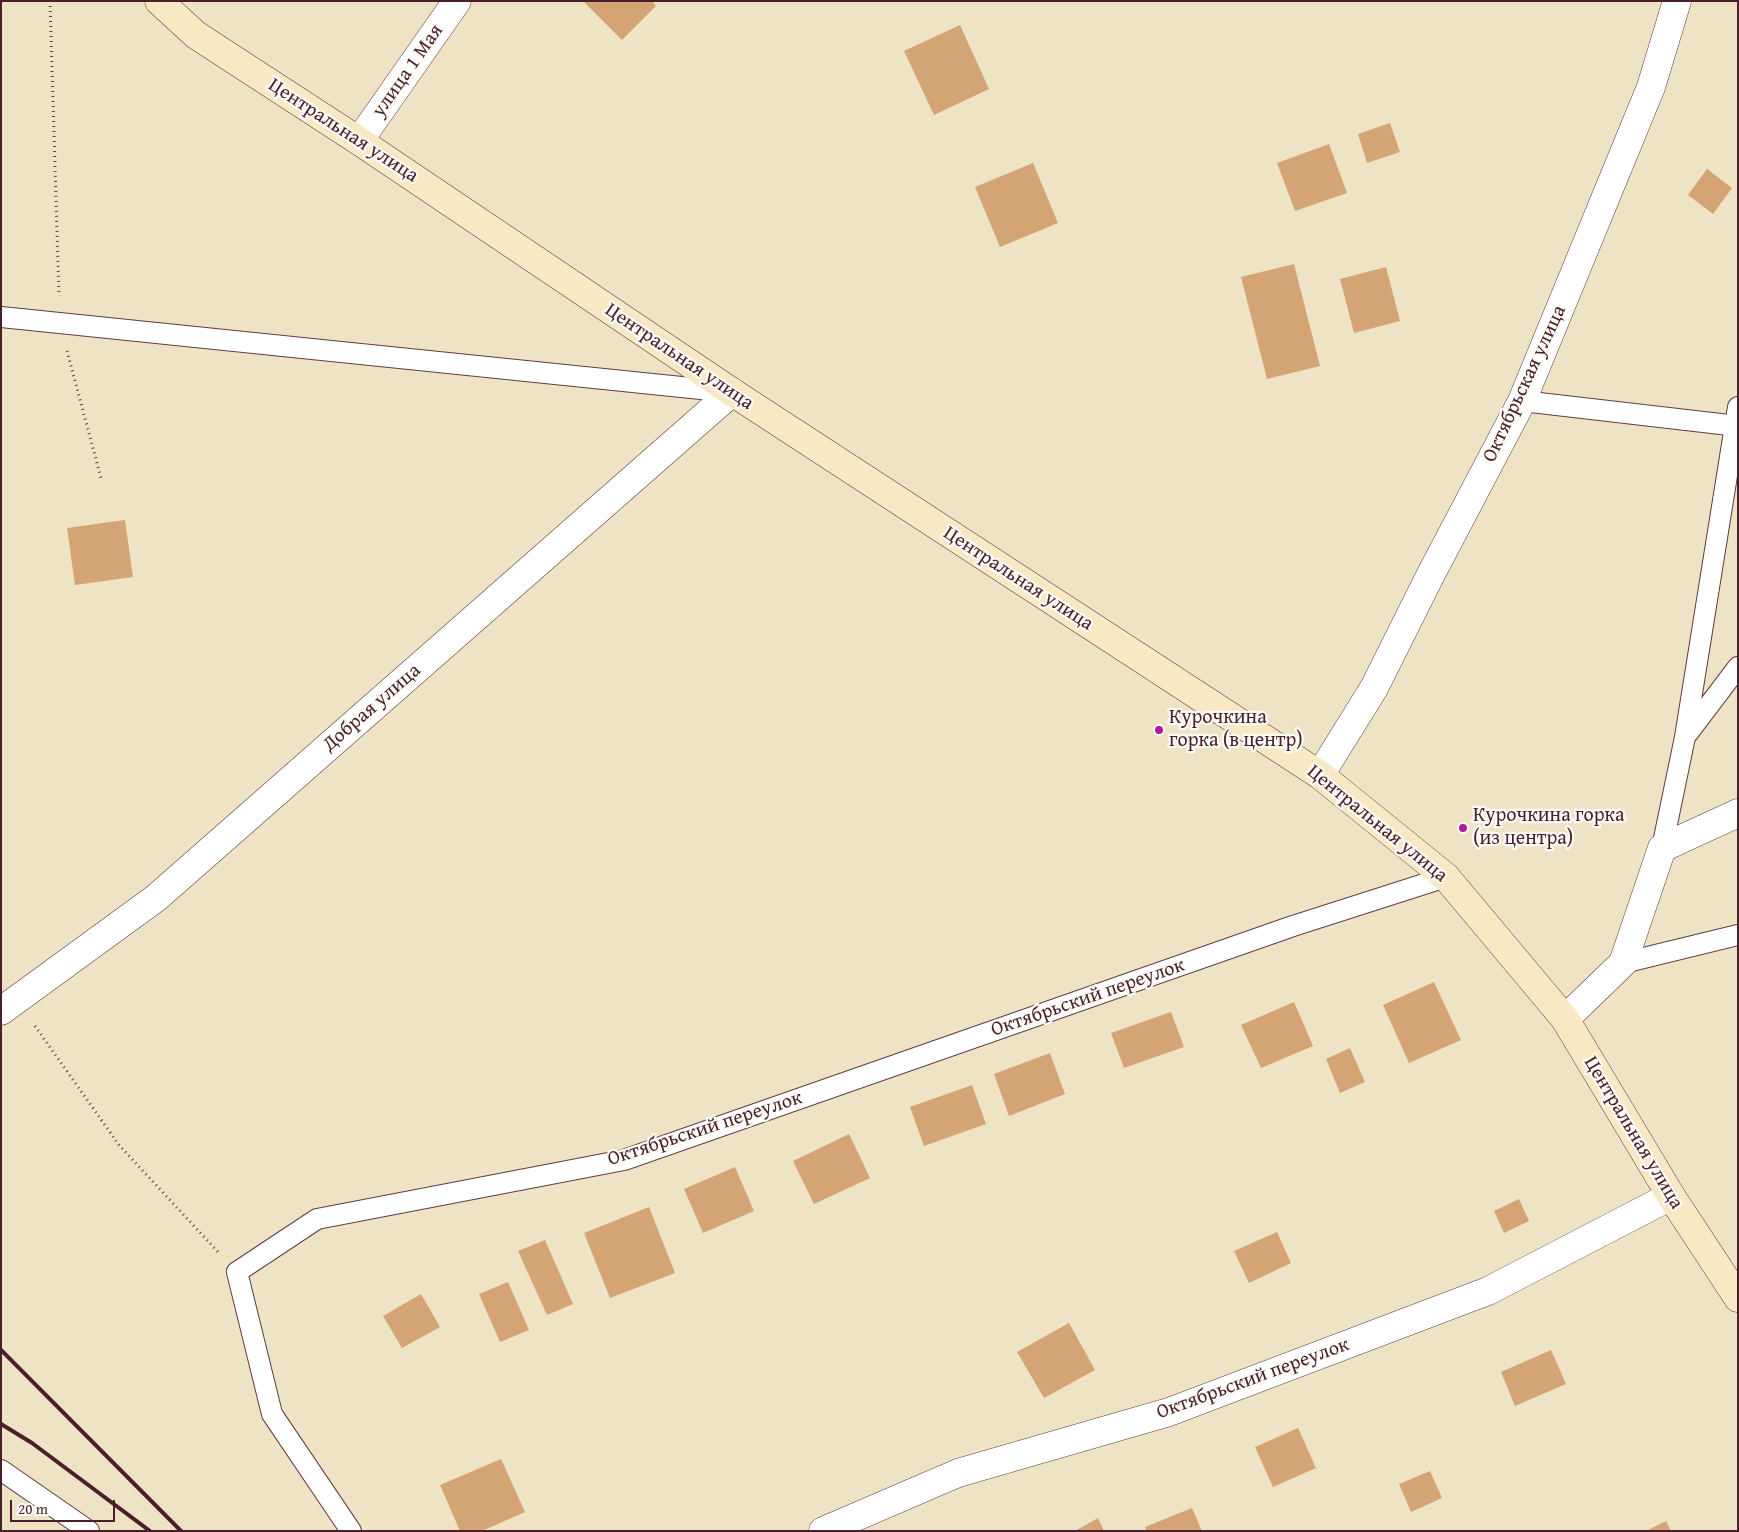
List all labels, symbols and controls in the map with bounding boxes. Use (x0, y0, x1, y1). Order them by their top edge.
street label: улица 1 Мая (367, 20, 449, 122)
street label: Центральная улица (264, 74, 422, 188)
street label: Центральная улица (600, 298, 758, 416)
street label: Октябрьская улица (1478, 302, 1572, 466)
street label: Центральная улица (939, 522, 1097, 636)
street label: Добрая улица (318, 659, 426, 757)
place label: Курочкина горка (в центр) (1169, 706, 1303, 753)
marker: Курочкина горка (в центр) (1153, 724, 1165, 736)
street label: Центральная улица (1302, 760, 1452, 888)
place label: Курочкина горка (из центра) (1473, 804, 1625, 851)
marker: Курочкина горка (из центра) (1457, 822, 1469, 834)
street label: Октябрьский переулок (988, 954, 1188, 1042)
street label: Центральная улица (1578, 1052, 1688, 1214)
street label: Октябрьский переулок (605, 1086, 805, 1172)
street label: Октябрьский переулок (1153, 1333, 1353, 1425)
scale bar (12, 1490, 118, 1522)
text: 20 m (18, 1498, 48, 1519)

